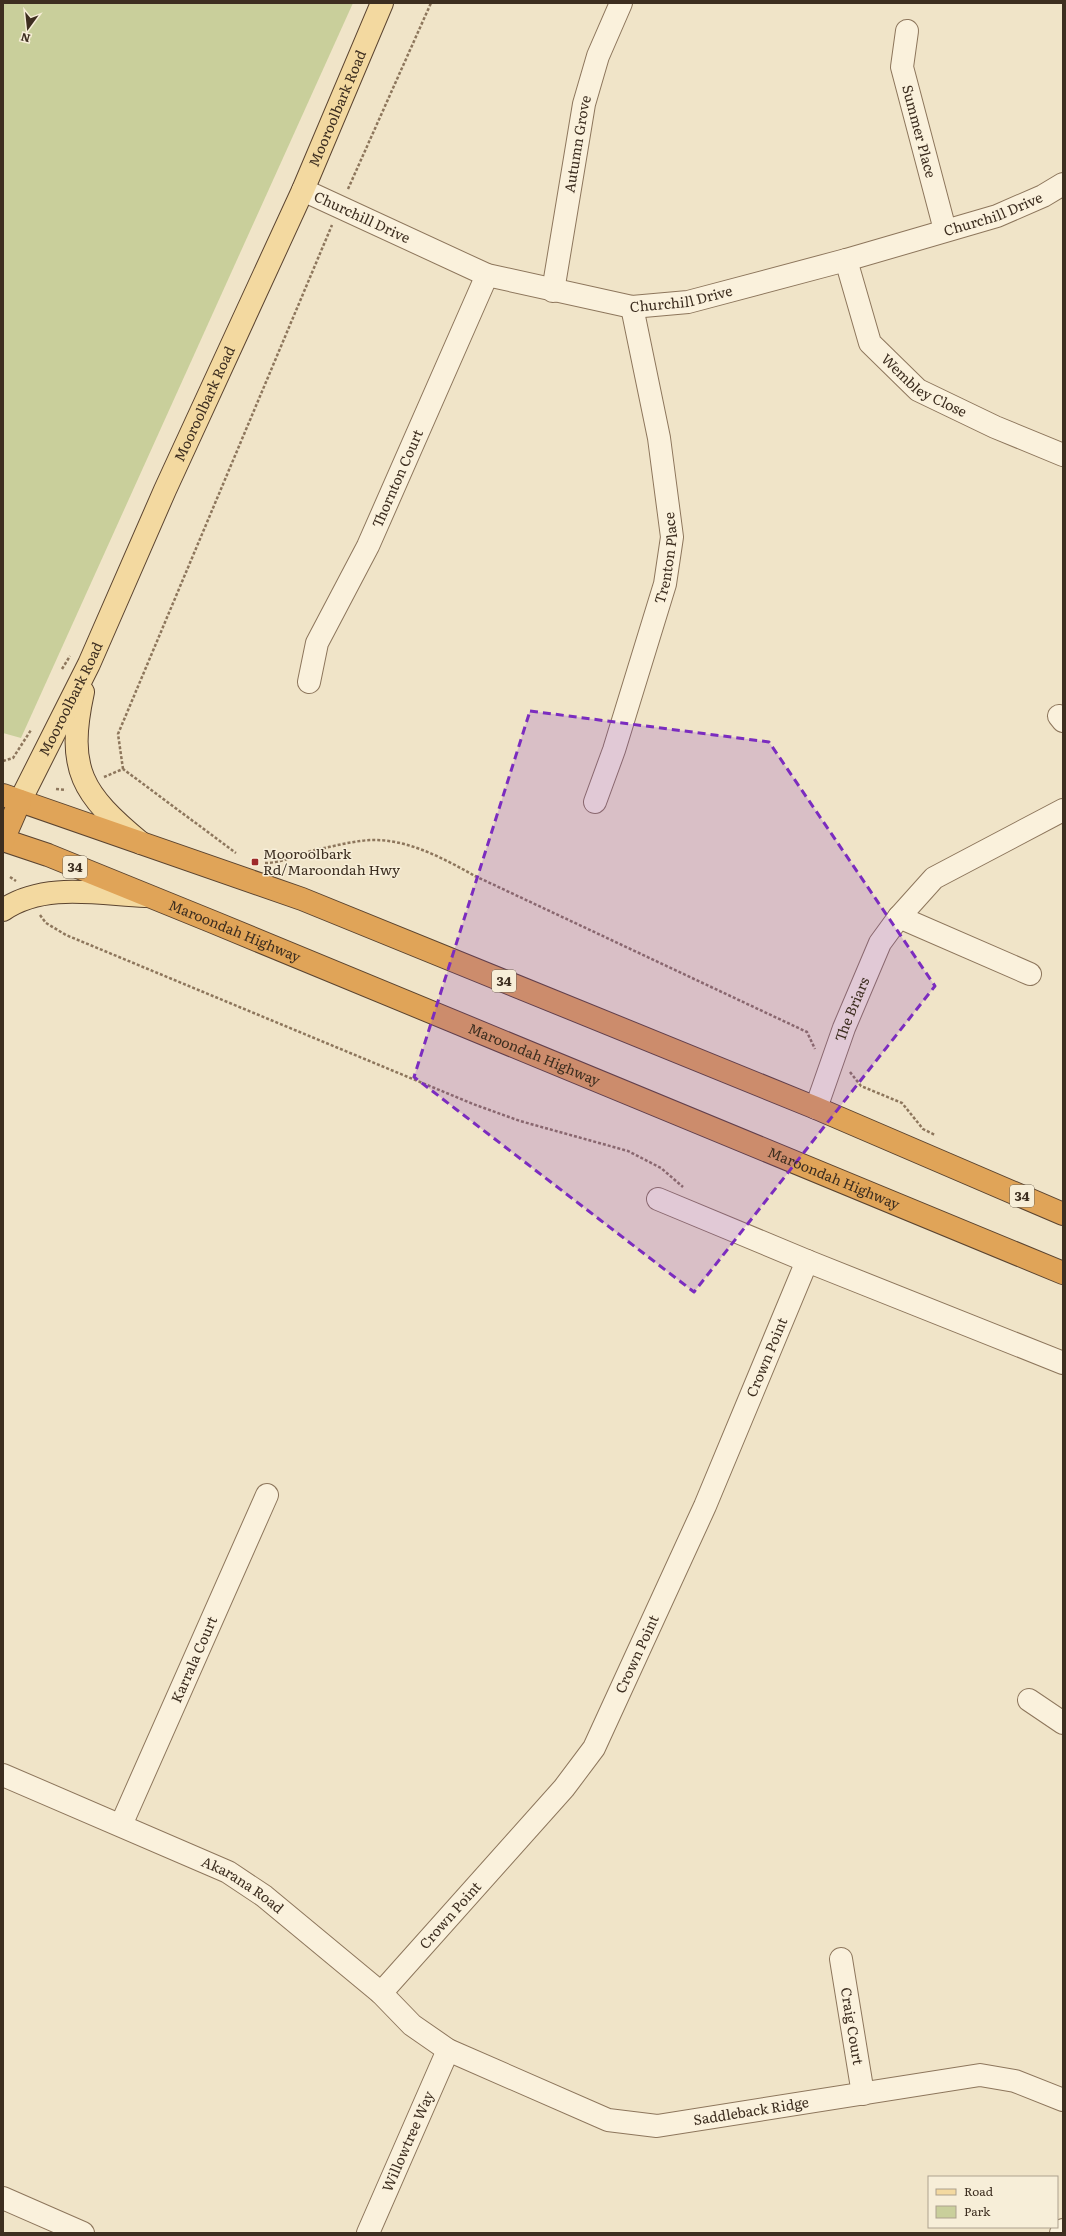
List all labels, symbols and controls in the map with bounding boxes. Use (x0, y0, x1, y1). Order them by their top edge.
north arrow (8, 8, 48, 48)
text: N (19, 30, 32, 48)
street label: Mooroolbark Road (303, 46, 370, 170)
street label: Summer Place (898, 82, 942, 180)
street label: Autumn Grove (558, 93, 595, 194)
street label: Churchill Drive (311, 185, 414, 247)
street label: Churchill Drive (941, 186, 1045, 240)
street label: Churchill Drive (629, 280, 734, 316)
street label: Mooroolbark Road (168, 342, 239, 465)
street label: Wembley Close (877, 349, 970, 421)
street label: Thornton Court (366, 426, 427, 531)
street label: Trenton Place (648, 511, 681, 606)
street label: Mooroolbark Road (33, 638, 107, 759)
place label: Mooroolbark Rd/Maroondah Hwy (263, 843, 401, 879)
road number: 34 (63, 856, 87, 878)
marker: Mooroolbark Rd/Maroondah Hwy (250, 857, 260, 867)
street label: Maroondah Highway (166, 894, 305, 967)
road number: 34 (492, 970, 516, 992)
street label: The Briars (829, 974, 873, 1044)
street label: Maroondah Highway (466, 1018, 604, 1090)
street label: Maroondah Highway (765, 1141, 904, 1214)
road number: 34 (1010, 1185, 1034, 1207)
street label: Crown Point (741, 1314, 792, 1400)
street label: Crown Point (609, 1611, 663, 1696)
street label: Karrala Court (165, 1612, 221, 1706)
street label: Akarana Road (199, 1851, 289, 1918)
street label: Crown Point (414, 1876, 485, 1953)
street label: Craig Court (837, 1986, 869, 2067)
street label: Willowtree Way (376, 2087, 438, 2195)
street label: Saddleback Ridge (692, 2091, 810, 2129)
legend (928, 2176, 1058, 2228)
text: Road (964, 2182, 994, 2200)
text: Park (964, 2202, 991, 2220)

